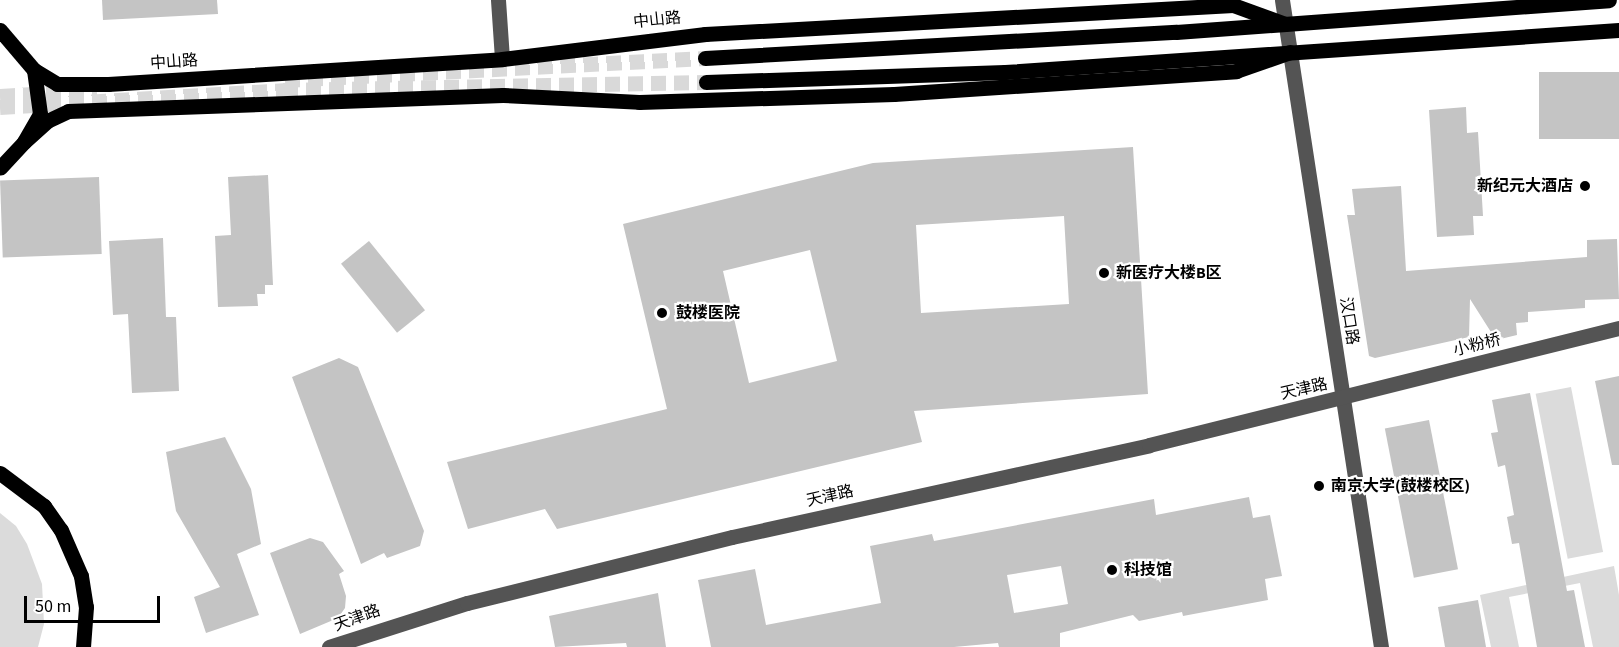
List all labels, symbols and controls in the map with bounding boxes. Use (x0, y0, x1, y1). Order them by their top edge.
street label: 中山路 (632, 8, 682, 32)
street label: 中山路 (149, 51, 199, 73)
place label: 新纪元大酒店 (1477, 176, 1573, 196)
marker: 新纪元大酒店 (1578, 179, 1592, 193)
place label: 新医疗大楼B区 (1116, 263, 1222, 283)
marker: 新医疗大楼B区 (1097, 266, 1111, 280)
street label: 汉口路 (1336, 296, 1362, 346)
place label: 鼓楼医院 (676, 303, 740, 323)
marker: 鼓楼医院 (653, 304, 671, 322)
street label: 小粉桥 (1451, 330, 1503, 360)
street label: 天津路 (1278, 374, 1330, 404)
place label: 南京大学(鼓楼校区) (1331, 476, 1470, 496)
marker: 南京大学(鼓楼校区) (1312, 479, 1326, 493)
street label: 天津路 (804, 481, 856, 511)
place label: 科技馆 (1124, 560, 1172, 580)
marker: 科技馆 (1105, 563, 1119, 577)
scale bar (27, 584, 164, 622)
text: 50 m (35, 594, 71, 619)
street label: 天津路 (331, 601, 383, 635)

